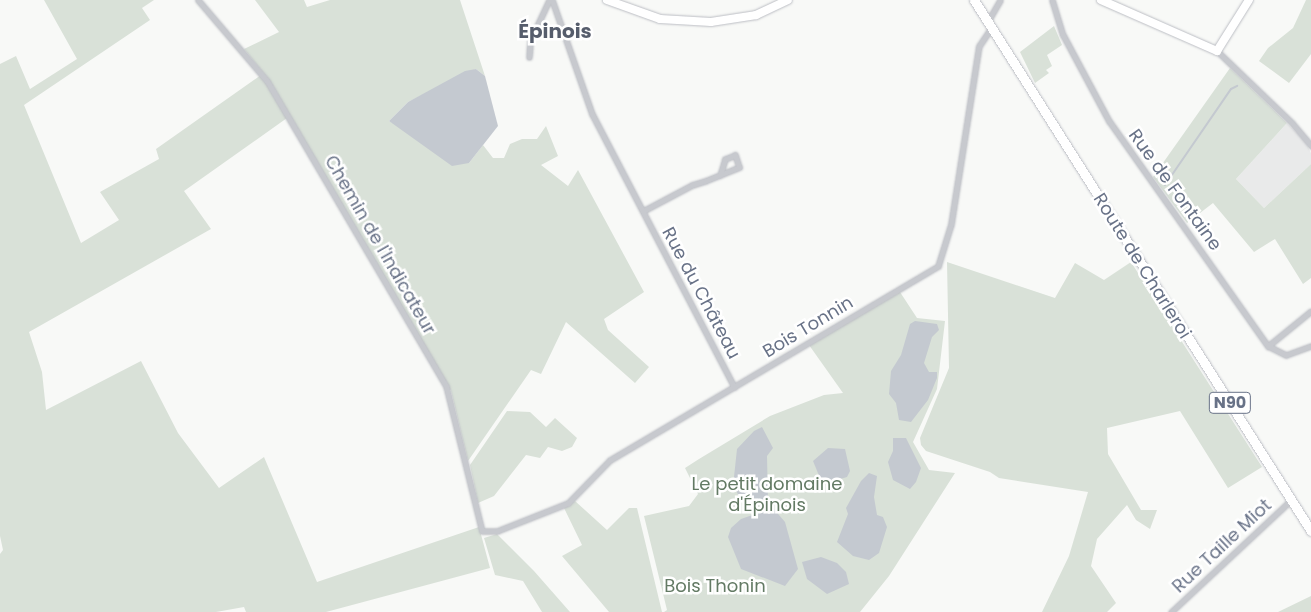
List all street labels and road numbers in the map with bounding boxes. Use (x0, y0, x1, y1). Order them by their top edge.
street label: Rue de Fontaine (1124, 125, 1226, 255)
street label: Chemin de l'Indicateur (320, 152, 440, 338)
street label: Route de Charleroi (1089, 189, 1195, 343)
street label: Rue du Château (657, 224, 745, 362)
street label: Bois Tonnin (759, 292, 857, 362)
road number: N90 (1209, 389, 1251, 416)
street label: Rue Taille Miot (1168, 495, 1276, 597)

